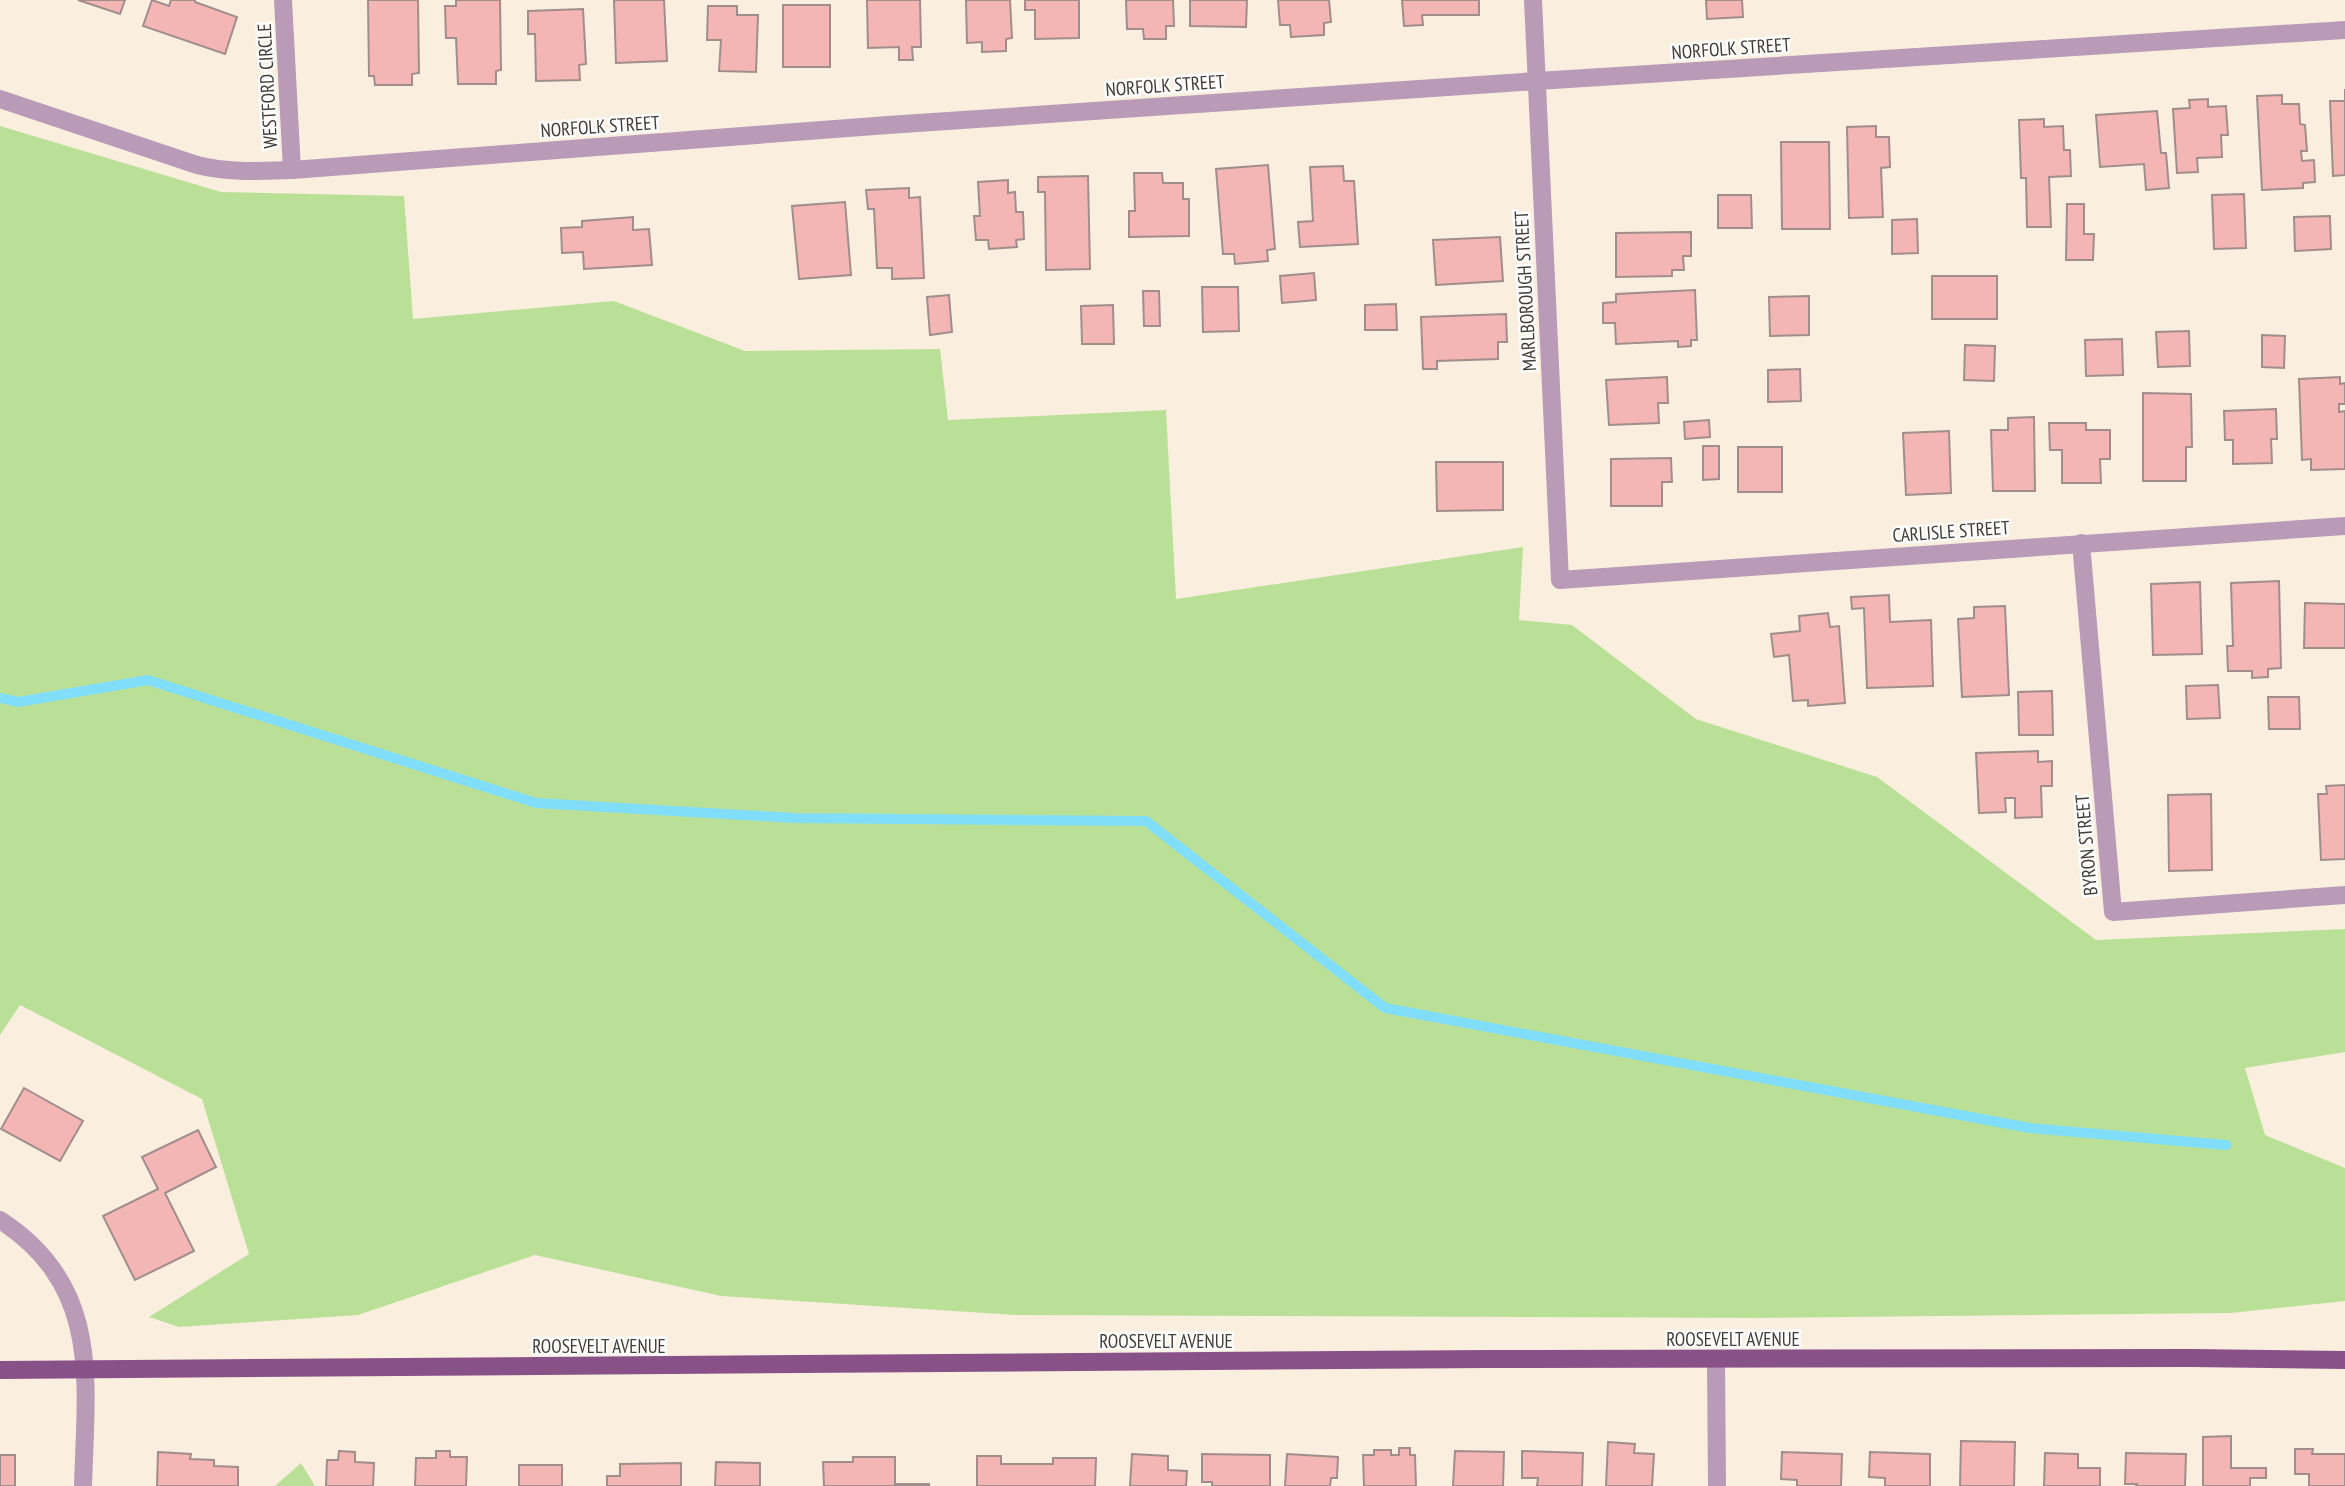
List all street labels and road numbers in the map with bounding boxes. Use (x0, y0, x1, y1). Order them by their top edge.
street label: WESTFORD CIRCLE (252, 23, 282, 149)
street label: NORFOLK STREET (1671, 32, 1792, 64)
street label: NORFOLK STREET (1105, 69, 1226, 101)
street label: NORFOLK STREET (540, 110, 661, 142)
street label: MARLBOROUGH STREET (1509, 210, 1541, 372)
street label: CARLISLE STREET (1892, 515, 2011, 547)
street label: BYRON STREET (2070, 793, 2102, 897)
street label: ROOSEVELT AVENUE (1666, 1327, 1800, 1351)
street label: ROOSEVELT AVENUE (1099, 1329, 1233, 1353)
street label: ROOSEVELT AVENUE (532, 1334, 666, 1358)

